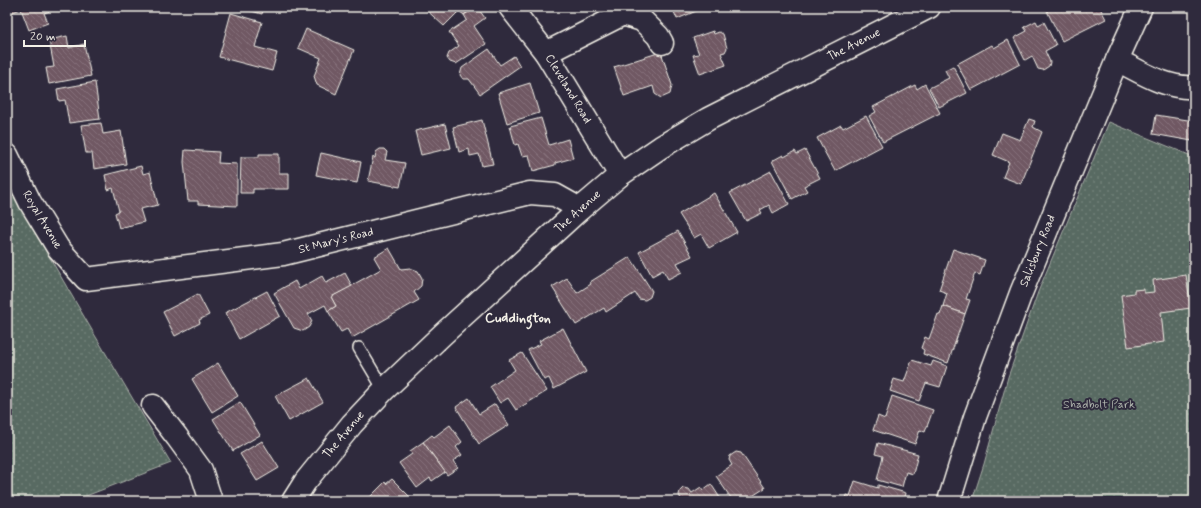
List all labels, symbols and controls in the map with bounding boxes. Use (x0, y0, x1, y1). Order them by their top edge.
scale bar (24, 22, 85, 48)
street label: The Avenue (825, 25, 883, 65)
text: 20 m (30, 29, 56, 45)
street label: Cleveland Road (541, 51, 595, 127)
street label: The Avenue (551, 187, 605, 237)
street label: Royal Avenue (18, 188, 66, 252)
street label: Salisbury Road (1016, 213, 1060, 289)
street label: St Mary's Road (297, 224, 375, 258)
district label: Cuddington (485, 309, 551, 330)
park label: Shadbolt Park (1063, 397, 1135, 413)
street label: The Avenue (319, 408, 369, 462)

